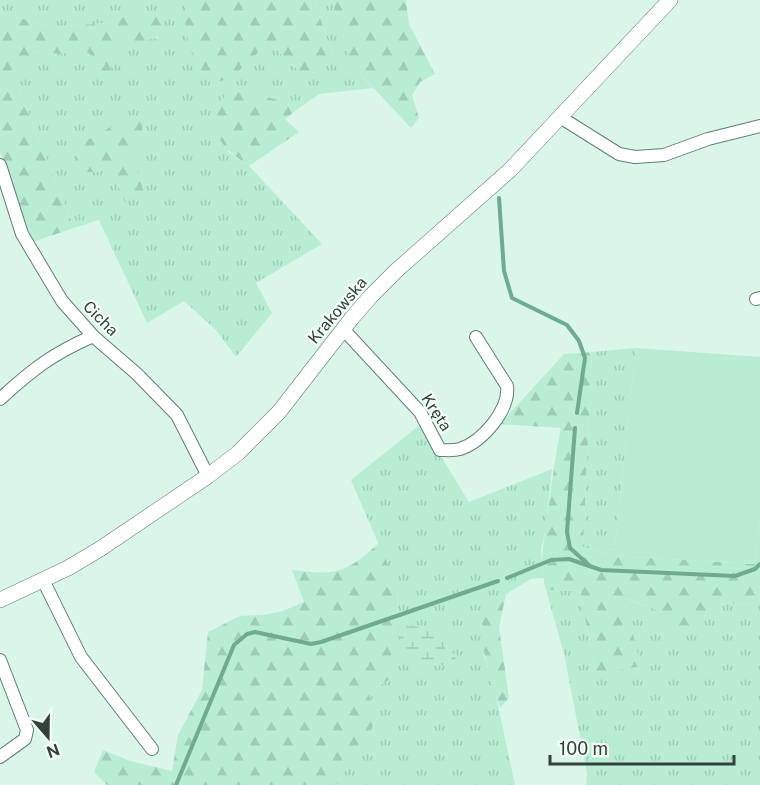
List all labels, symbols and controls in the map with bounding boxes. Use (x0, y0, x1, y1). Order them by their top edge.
street label: Krakowska (304, 273, 371, 348)
street label: Cicha (79, 297, 122, 340)
street label: Kręta (418, 390, 456, 435)
north arrow (18, 707, 78, 767)
scale bar (550, 728, 734, 766)
text: 100 m (559, 738, 608, 759)
text: N (44, 740, 62, 762)

